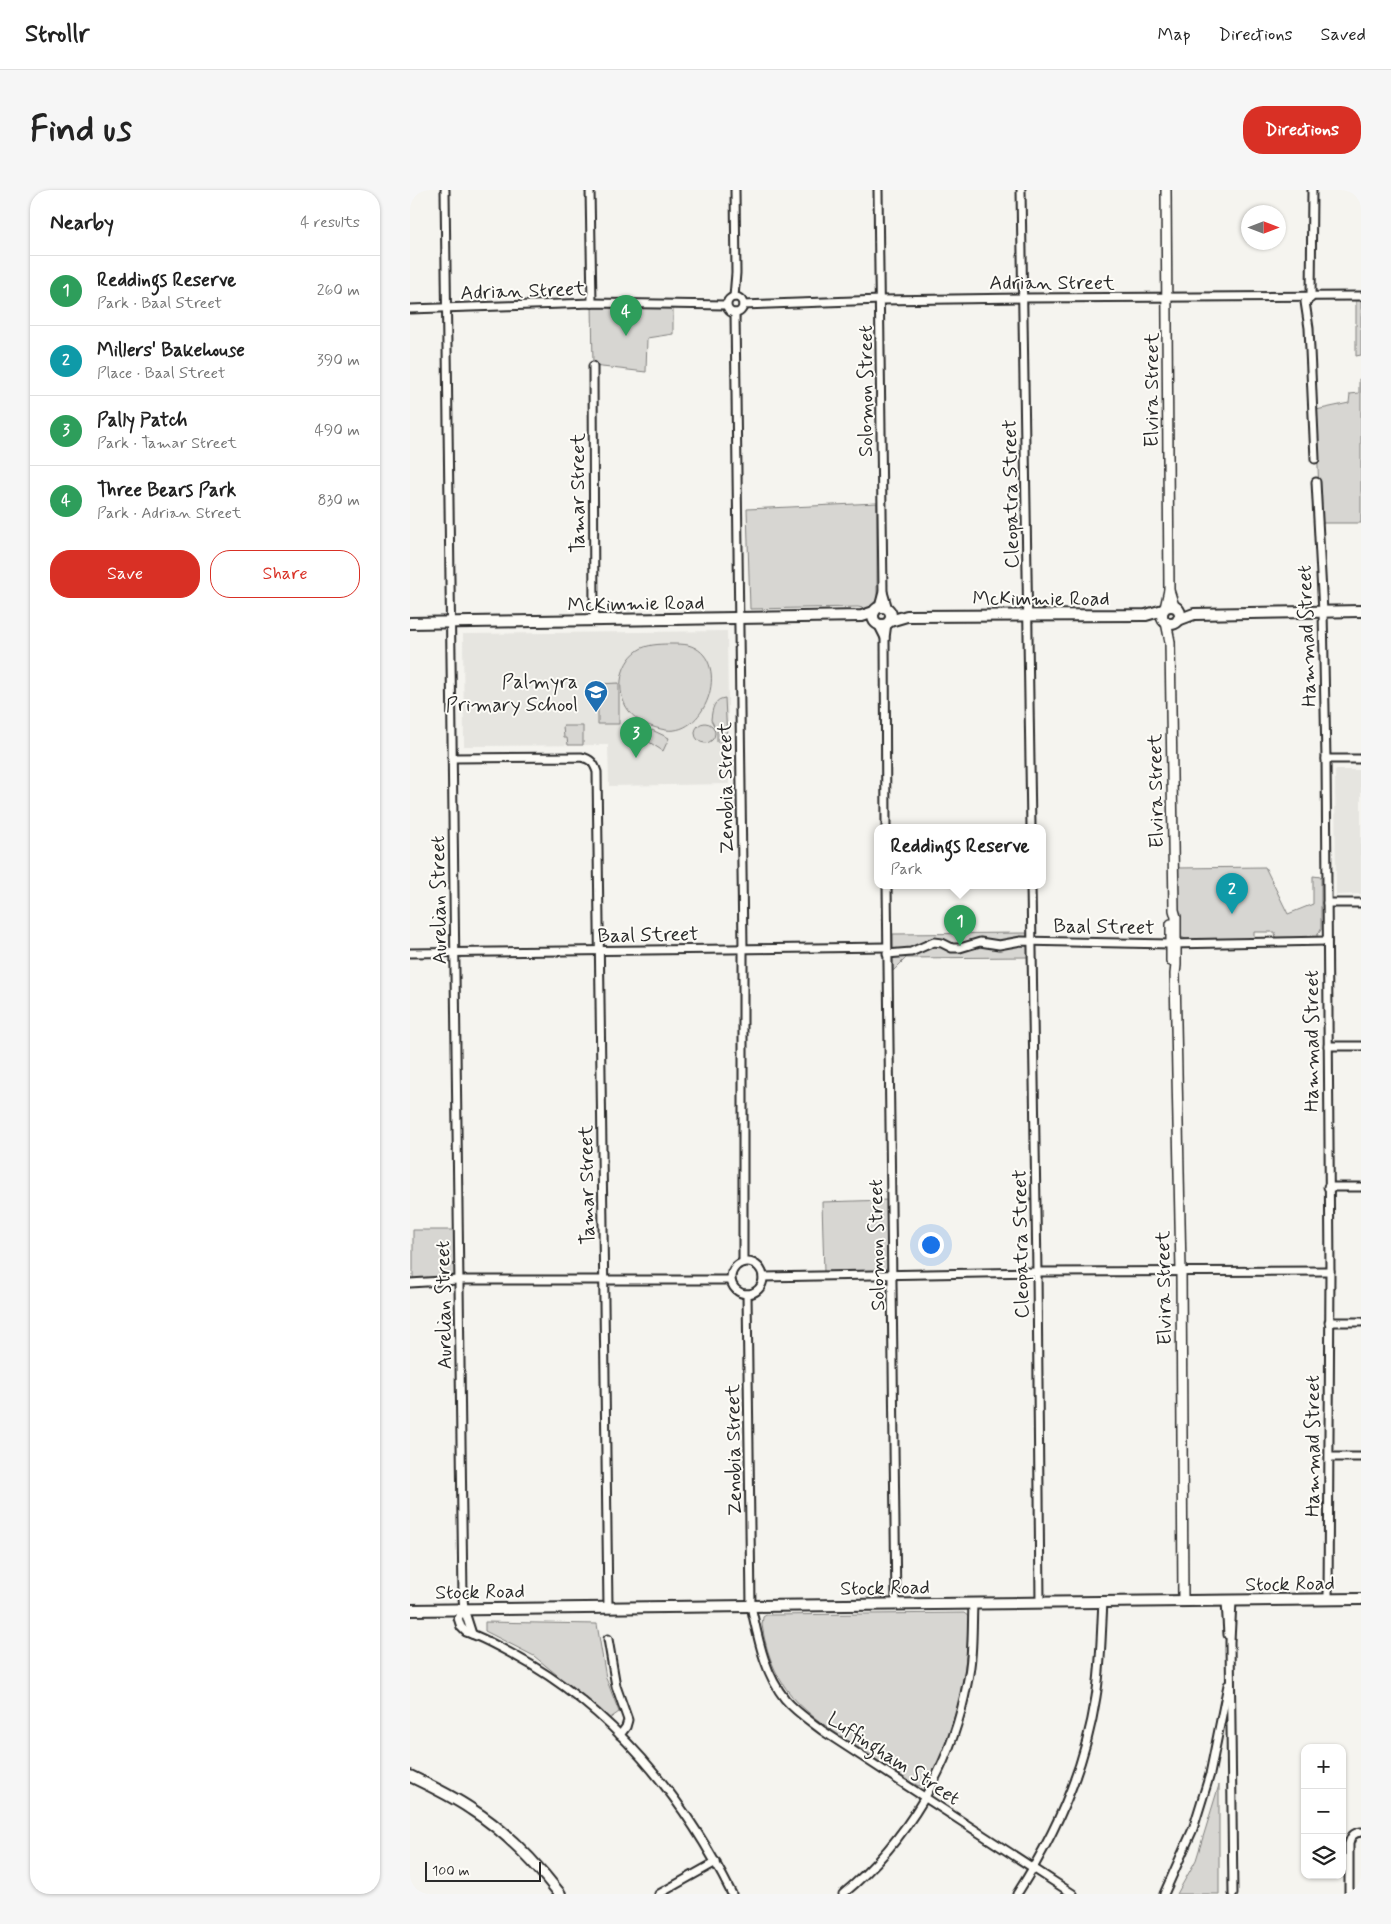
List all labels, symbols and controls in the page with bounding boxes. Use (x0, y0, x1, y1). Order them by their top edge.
text: Strollr (25, 19, 89, 50)
text: Map (1158, 23, 1191, 47)
text: Directions (1219, 23, 1293, 47)
text: Saved (1321, 23, 1366, 47)
button: Directions (1243, 106, 1361, 154)
text: Find us (30, 107, 132, 153)
north arrow (1241, 205, 1286, 250)
text: Nearby (50, 209, 114, 237)
text: 4 results (300, 212, 360, 233)
text: Reddings Reserve (97, 268, 236, 293)
street label: Adrian Street (989, 270, 1115, 297)
street label: Adrian Street (460, 276, 586, 307)
text: 1 (62, 280, 70, 301)
text: 260 m (317, 280, 360, 301)
text: Park · Baal Street (97, 293, 222, 314)
pin: 4 (610, 295, 642, 336)
street label: Solomon Street (853, 325, 880, 457)
street label: Elvira Street (1139, 332, 1166, 447)
text: Millers' Bakehouse (97, 338, 245, 363)
text: 2 (62, 350, 70, 371)
text: 390 m (317, 350, 360, 371)
text: Place · Baal Street (97, 363, 226, 384)
text: Pally Patch (97, 408, 188, 433)
street label: Cleopatra Street (997, 419, 1026, 569)
text: 3 (62, 420, 70, 441)
text: 490 m (314, 420, 360, 441)
text: Park · Tamar Street (97, 433, 237, 454)
street label: Tamar Street (565, 433, 592, 553)
text: Three Bears Park (97, 478, 236, 503)
text: 4 (61, 490, 71, 511)
text: 830 m (318, 490, 360, 511)
text: Park · Adrian Street (97, 503, 241, 524)
button: Save (50, 550, 200, 598)
button: Share (210, 550, 360, 598)
street label: Hammad Street (1292, 565, 1323, 707)
street label: McKimmie Road (972, 586, 1110, 613)
street label: McKimmie Road (567, 590, 705, 619)
place label: Palmyra Primary School (446, 669, 578, 719)
school or university icon: Palmyra Primary School (583, 679, 609, 713)
pin: 3 (620, 717, 652, 758)
street label: Zenobia Street (712, 722, 741, 854)
street label: Elvira Street (1142, 733, 1171, 849)
popup (874, 824, 1046, 889)
text: Reddings Reserve (890, 834, 1030, 859)
street label: Aurelian Street (425, 835, 454, 965)
text: Park (890, 859, 922, 880)
pin: 2 (1216, 873, 1248, 914)
pin: 1 (944, 905, 976, 946)
street label: Baal Street (1053, 913, 1155, 942)
street label: Baal Street (597, 921, 699, 950)
street label: Hammad Street (1299, 970, 1326, 1112)
street label: Tamar Street (573, 1125, 602, 1245)
street label: Cleopatra Street (1007, 1169, 1036, 1319)
street label: Solomon Street (863, 1179, 892, 1311)
street label: Elvira Street (1150, 1230, 1179, 1346)
your location (918, 1232, 944, 1258)
street label: Aurelian Street (430, 1240, 459, 1370)
street label: Hammad Street (1300, 1375, 1327, 1517)
street label: Zenobia Street (720, 1384, 749, 1516)
street label: Stock Road (1245, 1570, 1335, 1599)
street label: Stock Road (840, 1574, 930, 1603)
street label: Stock Road (435, 1578, 525, 1607)
street label: Luffingham Street (820, 1706, 965, 1814)
map controls (1301, 1744, 1346, 1879)
button: + (1301, 1744, 1346, 1789)
button: − (1301, 1789, 1346, 1834)
button: layers (1301, 1834, 1346, 1879)
scale bar (425, 1859, 541, 1882)
text: 100 m (432, 1862, 470, 1880)

